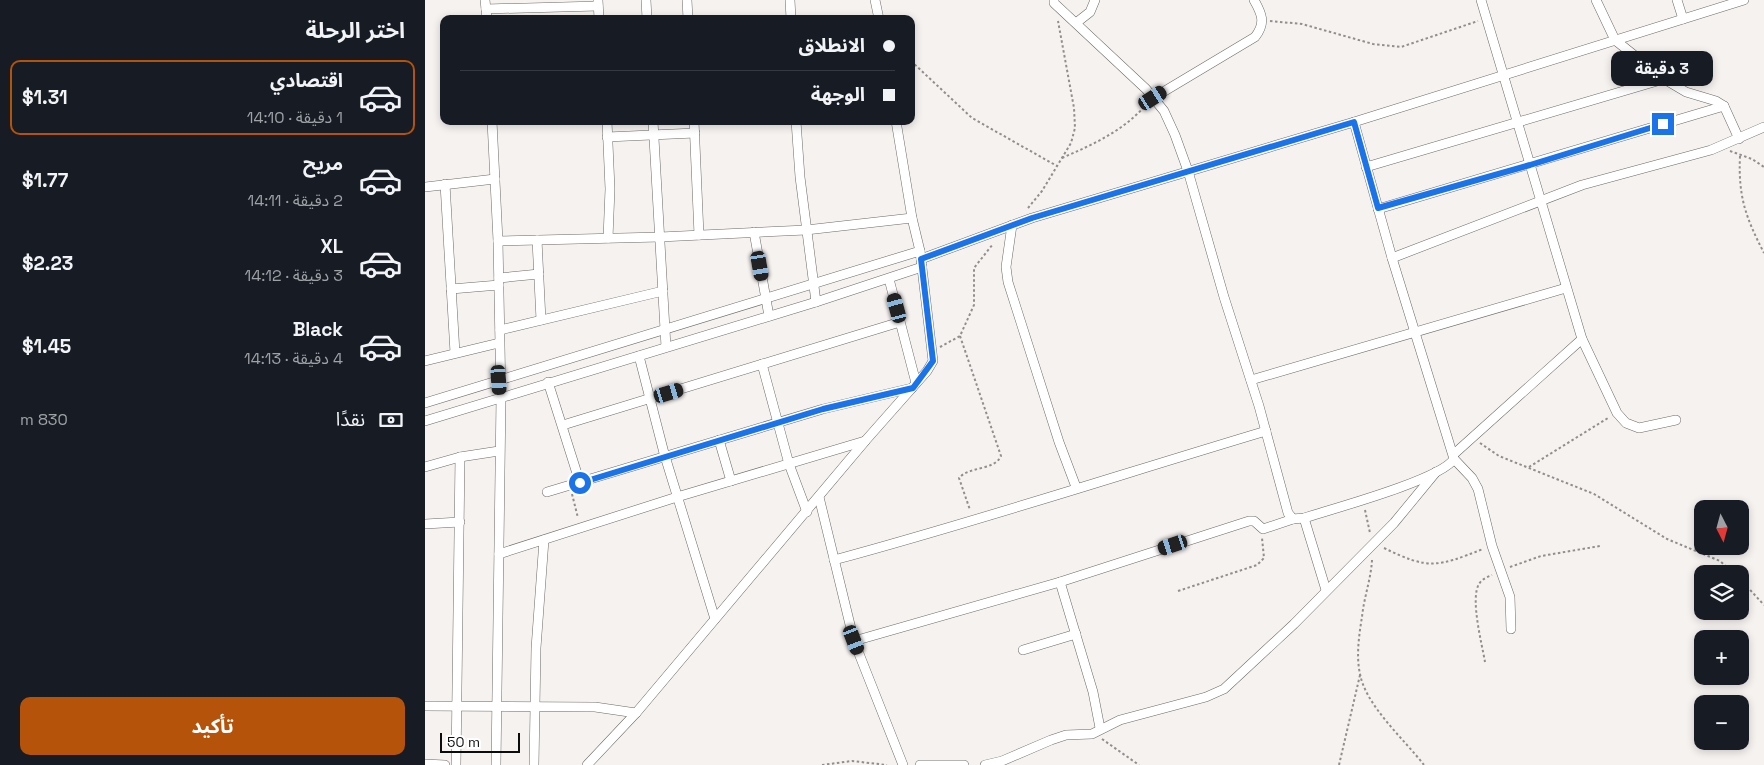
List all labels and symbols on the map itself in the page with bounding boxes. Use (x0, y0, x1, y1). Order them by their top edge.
callout: 3 دقيقة (1612, 52, 1714, 86)
car (1136, 84, 1169, 112)
route end (1652, 113, 1674, 135)
car (750, 250, 769, 282)
car (885, 292, 908, 324)
car (490, 365, 507, 395)
car (652, 381, 685, 405)
route start (569, 472, 591, 494)
north arrow (1694, 500, 1749, 555)
car (1156, 533, 1189, 557)
car (841, 623, 866, 657)
scale bar (440, 730, 520, 753)

